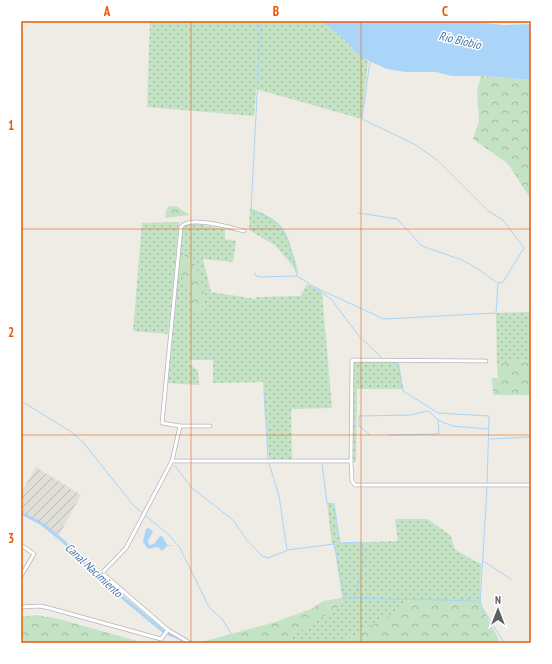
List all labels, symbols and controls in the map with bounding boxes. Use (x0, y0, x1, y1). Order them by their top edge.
text: A (103, 3, 111, 20)
text: B (273, 3, 279, 20)
text: C (442, 3, 448, 20)
water label: Río Biobío (438, 28, 483, 52)
text: 1 (8, 117, 14, 134)
text: 2 (8, 324, 14, 341)
text: 3 (8, 530, 14, 547)
water label: Canal Nacimiento (62, 540, 126, 601)
north arrow (478, 590, 518, 630)
text: N (495, 593, 501, 607)

